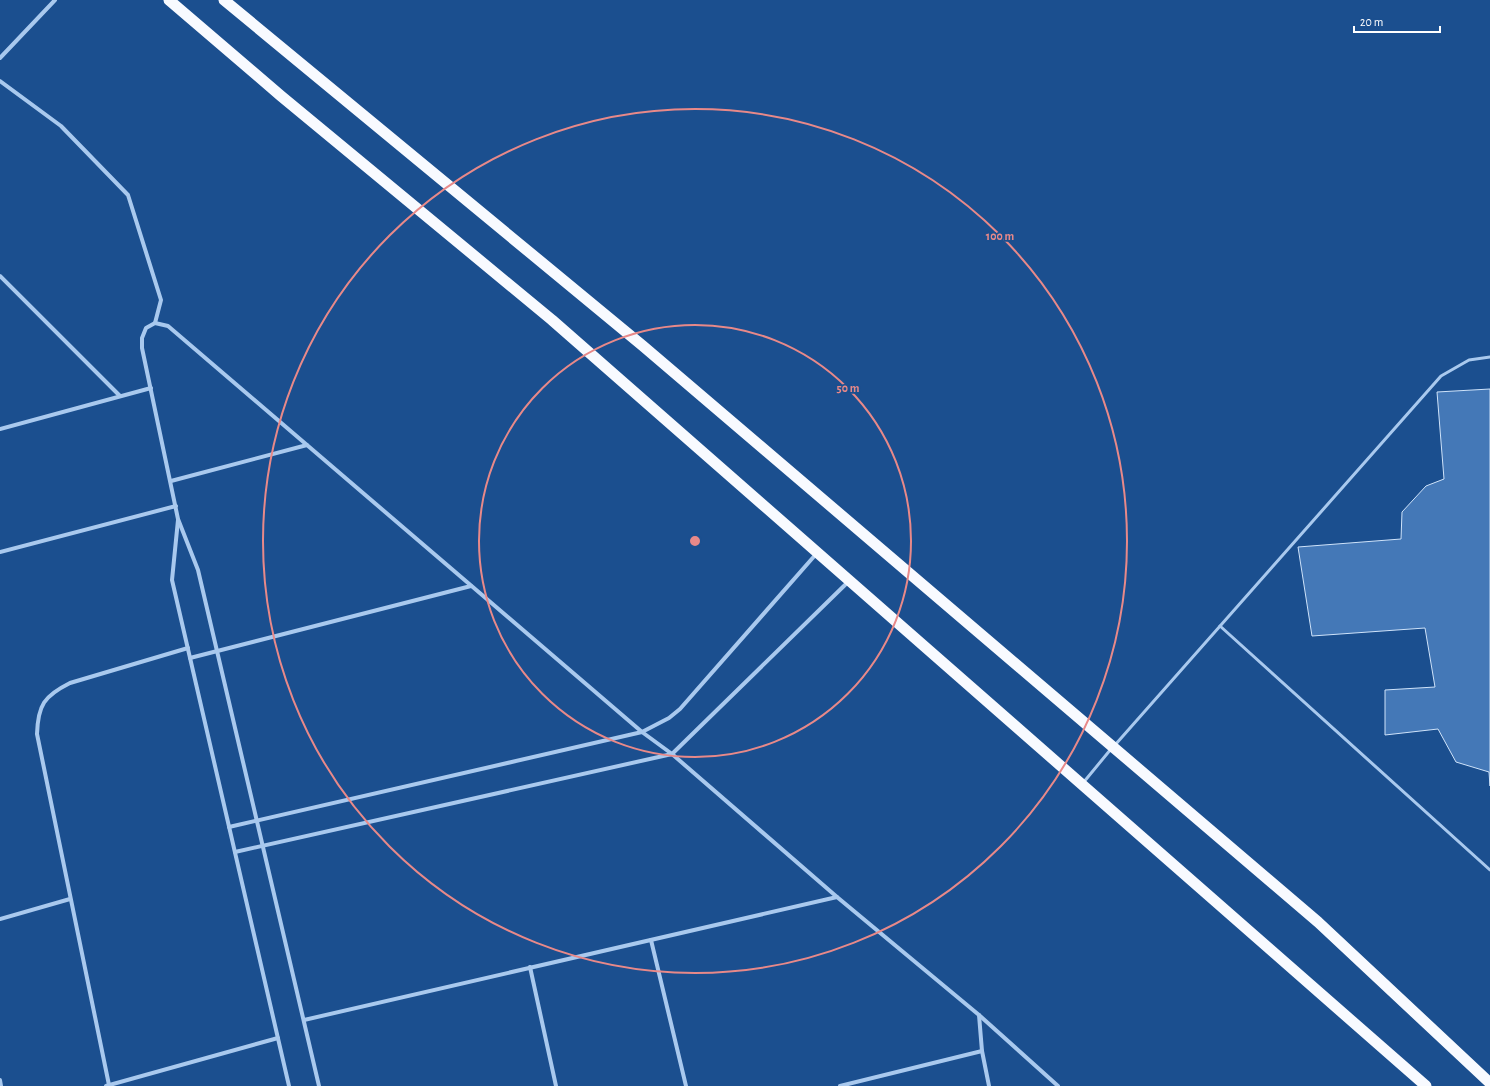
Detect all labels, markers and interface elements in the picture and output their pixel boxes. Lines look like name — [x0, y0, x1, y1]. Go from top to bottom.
scale bar — [1354, 8, 1440, 34]
text: 20 m — [1360, 16, 1383, 28]
text: 100 m — [986, 230, 1014, 242]
text: 50 m — [837, 382, 860, 394]
centre of rings — [688, 534, 702, 548]

